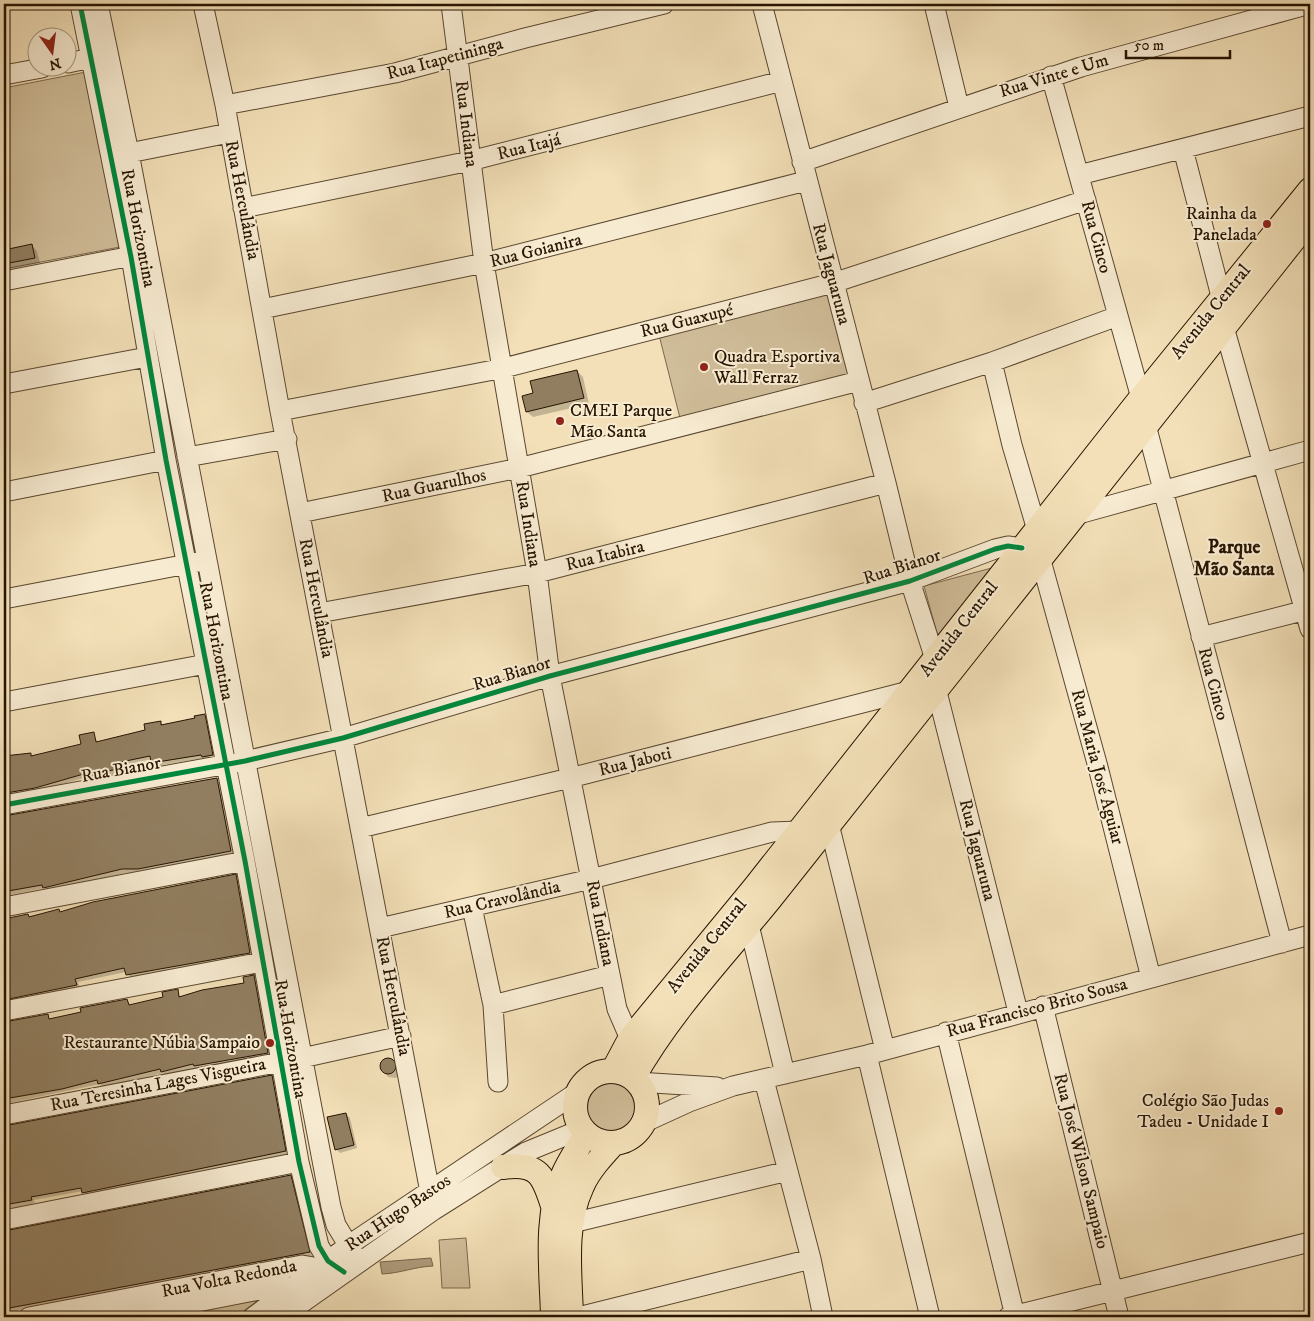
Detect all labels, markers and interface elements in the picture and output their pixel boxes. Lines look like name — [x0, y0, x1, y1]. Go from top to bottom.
north arrow — [28, 28, 78, 78]
scale bar — [1126, 28, 1230, 60]
street label: Rua Itapetininga — [384, 33, 506, 85]
text: 50 m — [1134, 36, 1164, 55]
street label: Rua Vinte e Um — [997, 49, 1111, 103]
text: N — [47, 54, 63, 74]
street label: Rua Indiana — [450, 79, 482, 169]
street label: Rua Itajá — [495, 128, 563, 165]
street label: Rua Herculândia — [220, 138, 264, 262]
street label: Rua Horizontina — [116, 167, 160, 290]
street label: Rua Cinco — [1076, 198, 1116, 276]
place label: Rainha da Panelada — [1186, 203, 1257, 246]
marker: Rainha da Panelada — [1261, 218, 1273, 230]
street label: Rua Jaguaruna — [807, 221, 855, 327]
street label: Rua Goianira — [488, 229, 585, 273]
street label: Avenida Central — [1166, 260, 1256, 364]
street label: Rua Guaxupé — [638, 299, 736, 343]
place label: Quadra Esportiva Wall Ferraz — [713, 346, 840, 389]
marker: Quadra Esportiva Wall Ferraz — [698, 361, 710, 373]
place label: CMEI Parque Mão Santa — [570, 400, 672, 443]
marker: CMEI Parque Mão Santa — [554, 415, 566, 427]
street label: Rua Guarulhos — [380, 464, 488, 508]
street label: Rua Indiana — [510, 479, 546, 569]
street label: Rua Herculândia — [294, 536, 338, 660]
street label: Rua Itabira — [563, 536, 647, 576]
district label: Parque Mão Santa — [1194, 536, 1275, 581]
street label: Rua Bianor — [860, 544, 944, 590]
street label: Avenida Central — [915, 576, 1004, 681]
street label: Rua Horizontina — [194, 580, 238, 703]
street label: Rua Cinco — [1193, 645, 1233, 723]
street label: Rua Bianor — [470, 652, 554, 696]
street label: Rua Maria José Aguiar — [1066, 687, 1128, 847]
street label: Rua Jaboti — [596, 742, 674, 782]
street label: Rua Bianor — [79, 752, 163, 788]
street label: Rua Jaguaruna — [954, 797, 1000, 904]
street label: Rua Cravolândia — [442, 876, 563, 924]
street label: Rua Indiana — [581, 878, 619, 968]
street label: Avenida Central — [662, 894, 752, 998]
street label: Rua Herculândia — [371, 934, 415, 1058]
street label: Rua Francisco Brito Sousa — [944, 973, 1130, 1043]
street label: Rua Horizontina — [269, 978, 311, 1101]
place label: Restaurante Núbia Sampaio — [63, 1032, 260, 1054]
marker: Restaurante Núbia Sampaio — [264, 1037, 276, 1049]
street label: Rua Teresinha Lages Visgueira — [48, 1053, 268, 1117]
street label: Rua José Wilson Sampaio — [1049, 1071, 1114, 1251]
place label: Colégio São Judas Tadeu - Unidade I — [1137, 1090, 1269, 1133]
marker: Colégio São Judas Tadeu - Unidade I — [1273, 1105, 1285, 1117]
street label: Rua Hugo Bastos — [341, 1170, 455, 1256]
street label: Rua Volta Redonda — [160, 1255, 299, 1303]

